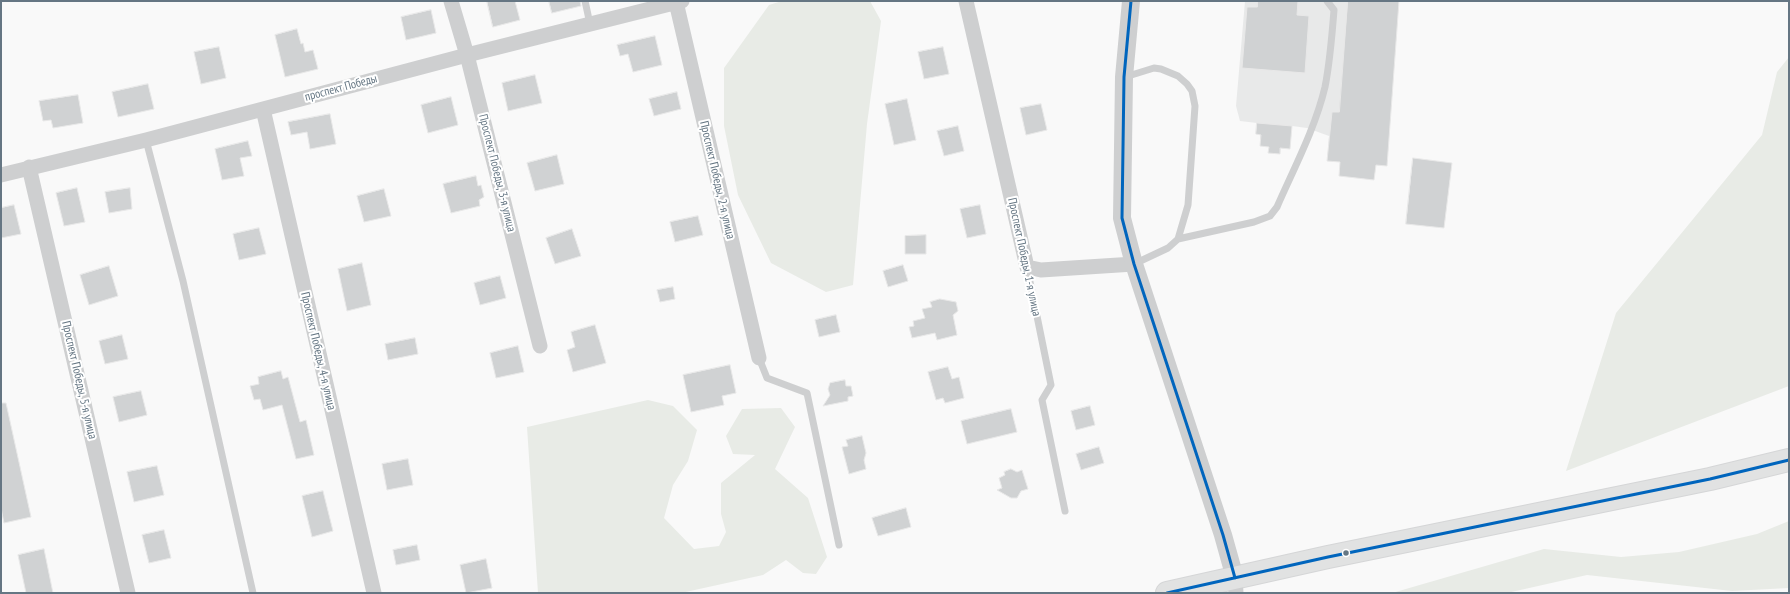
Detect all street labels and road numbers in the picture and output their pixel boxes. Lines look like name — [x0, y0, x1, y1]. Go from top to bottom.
street label: проспект Победы — [303, 71, 379, 105]
street label: Проспект Победы, 3-я улица — [475, 113, 519, 233]
street label: Проспект Победы, 2-я улица — [696, 120, 738, 240]
street label: Проспект Победы, 1-я улица — [1004, 196, 1044, 318]
street label: Проспект Победы, 4-я улица — [297, 291, 339, 411]
street label: Проспект Победы, 5-я улица — [58, 320, 100, 440]

